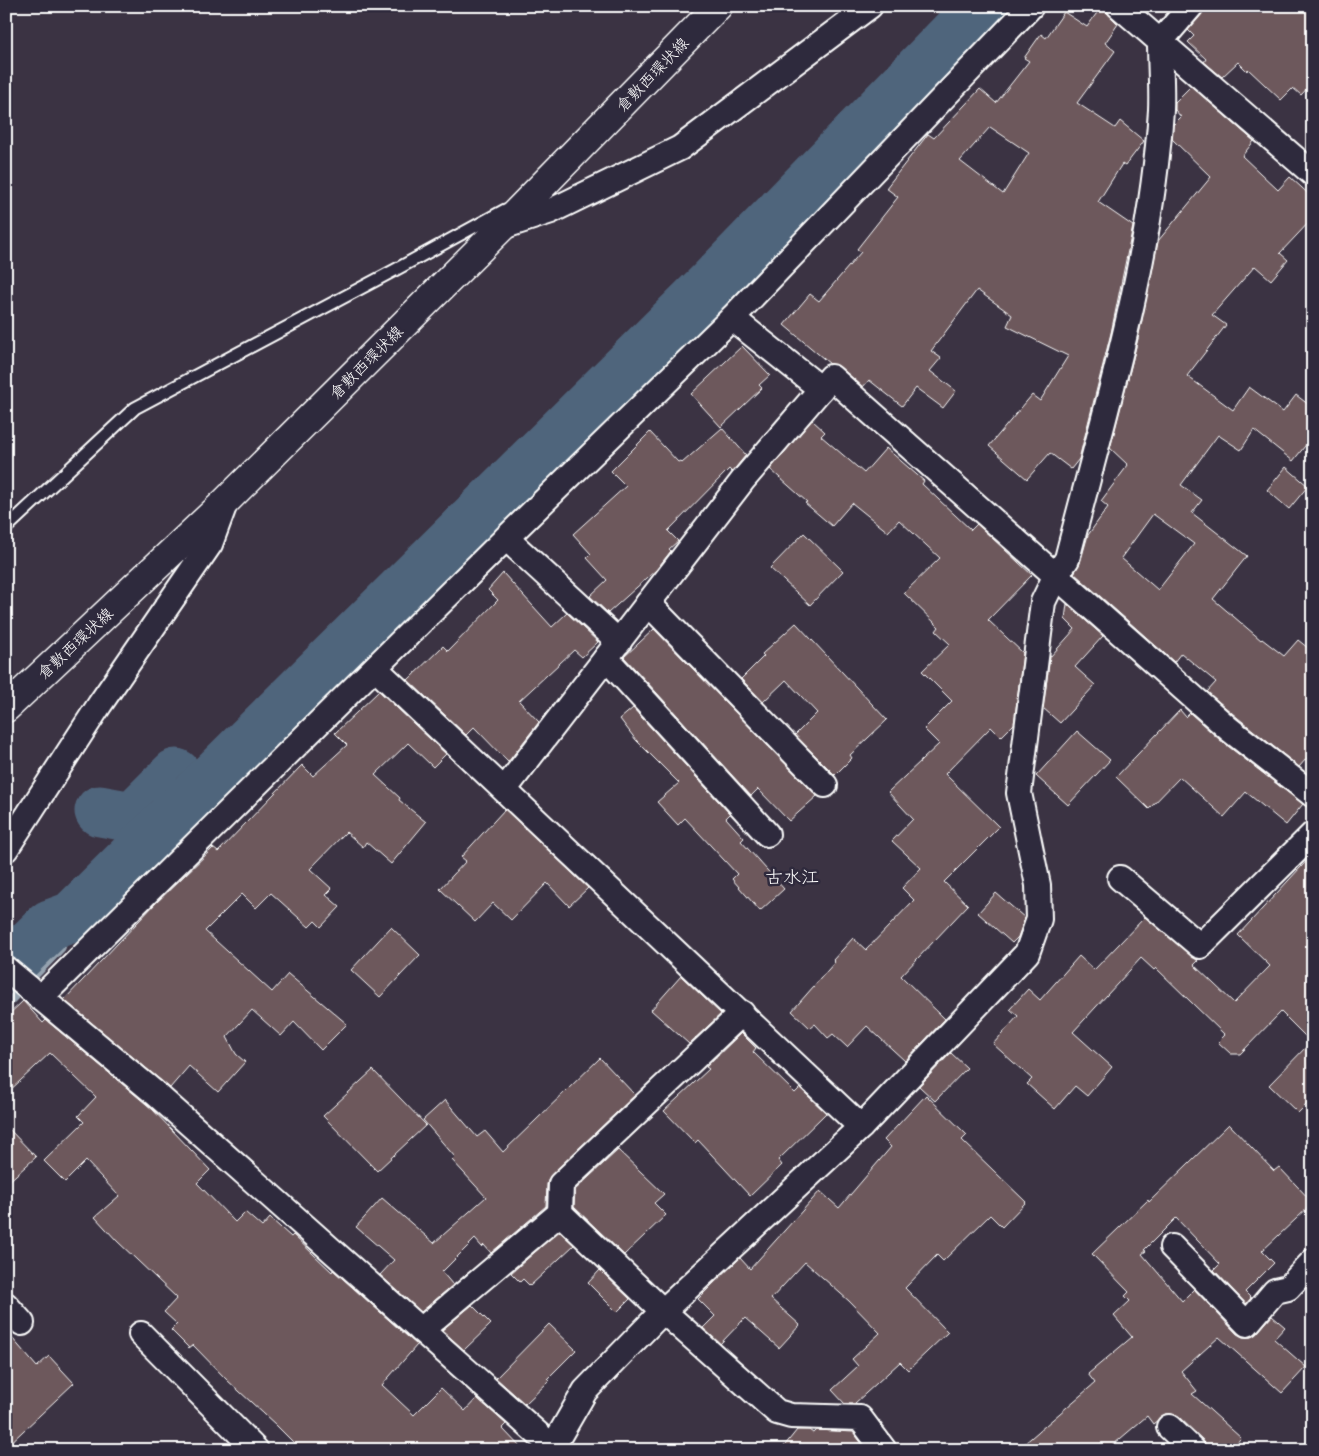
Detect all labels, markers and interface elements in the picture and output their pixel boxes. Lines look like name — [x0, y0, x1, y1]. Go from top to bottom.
street label: 倉敷西環状線 — [613, 34, 695, 118]
street label: 倉敷西環状線 — [326, 322, 409, 405]
street label: 倉敷西環状線 — [34, 604, 119, 685]
district label: 古水江 — [765, 868, 819, 890]

